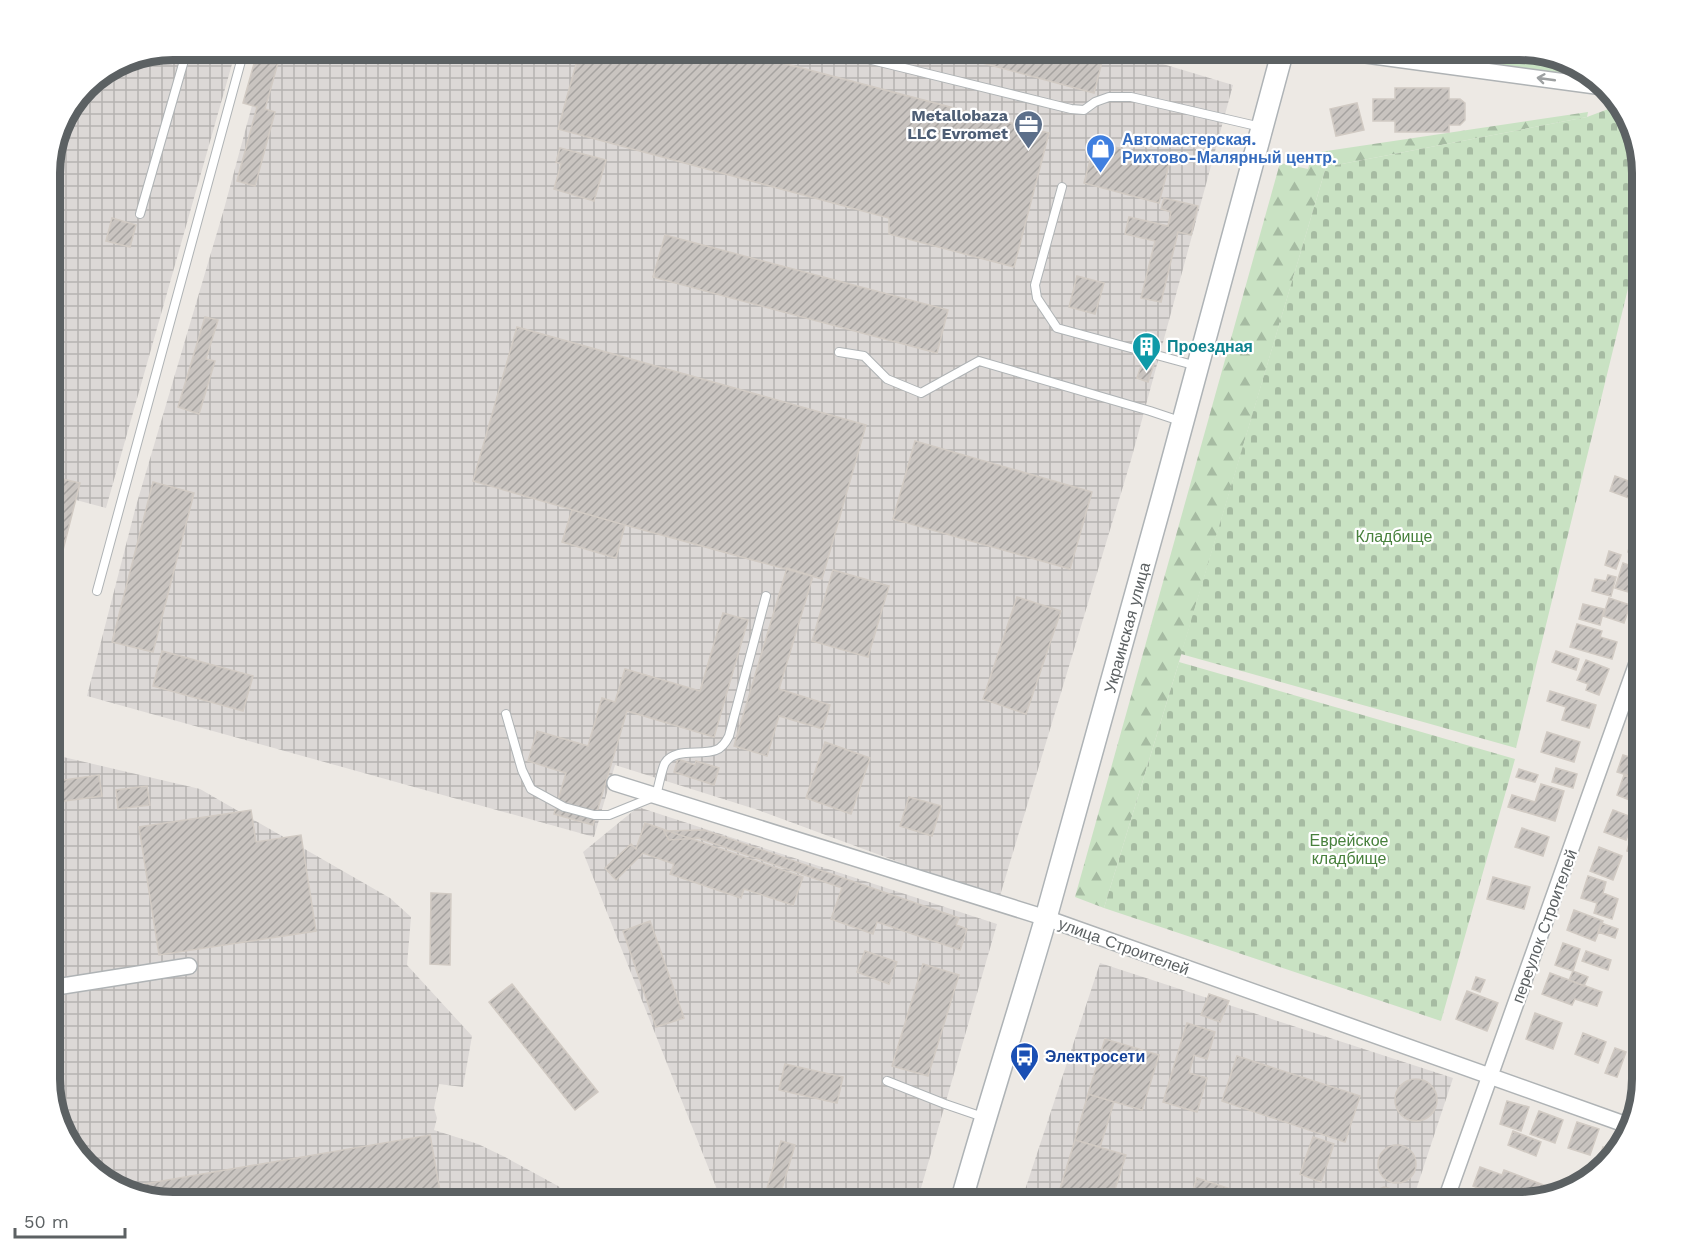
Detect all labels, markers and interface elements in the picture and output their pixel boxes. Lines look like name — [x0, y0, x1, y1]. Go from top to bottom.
one-way arrow — [1536, 73, 1556, 84]
place label: Metallobaza LLC Evromet — [907, 106, 1009, 143]
office icon: Metallobaza LLC Evromet — [1013, 108, 1045, 150]
place label: Автомастерская. Рихтово-Малярный центр. — [1122, 130, 1337, 167]
shop icon: Автомастерская. Рихтово-Малярный центр. — [1085, 132, 1117, 174]
building icon: Проездная — [1130, 330, 1162, 372]
place label: Проездная — [1167, 337, 1253, 356]
park label: Кладбище — [1356, 527, 1433, 546]
street label: Украинская улица — [1100, 560, 1154, 695]
park label: Еврейское кладбище — [1310, 831, 1389, 868]
street label: переулок Строителей — [1508, 847, 1581, 1006]
street label: улица Строителей — [1056, 914, 1192, 979]
bus stop icon: Электросети — [1008, 1040, 1040, 1082]
place label: Электросети — [1045, 1047, 1145, 1066]
scale bar — [15, 1201, 124, 1239]
text: 50 m — [24, 1211, 69, 1232]

